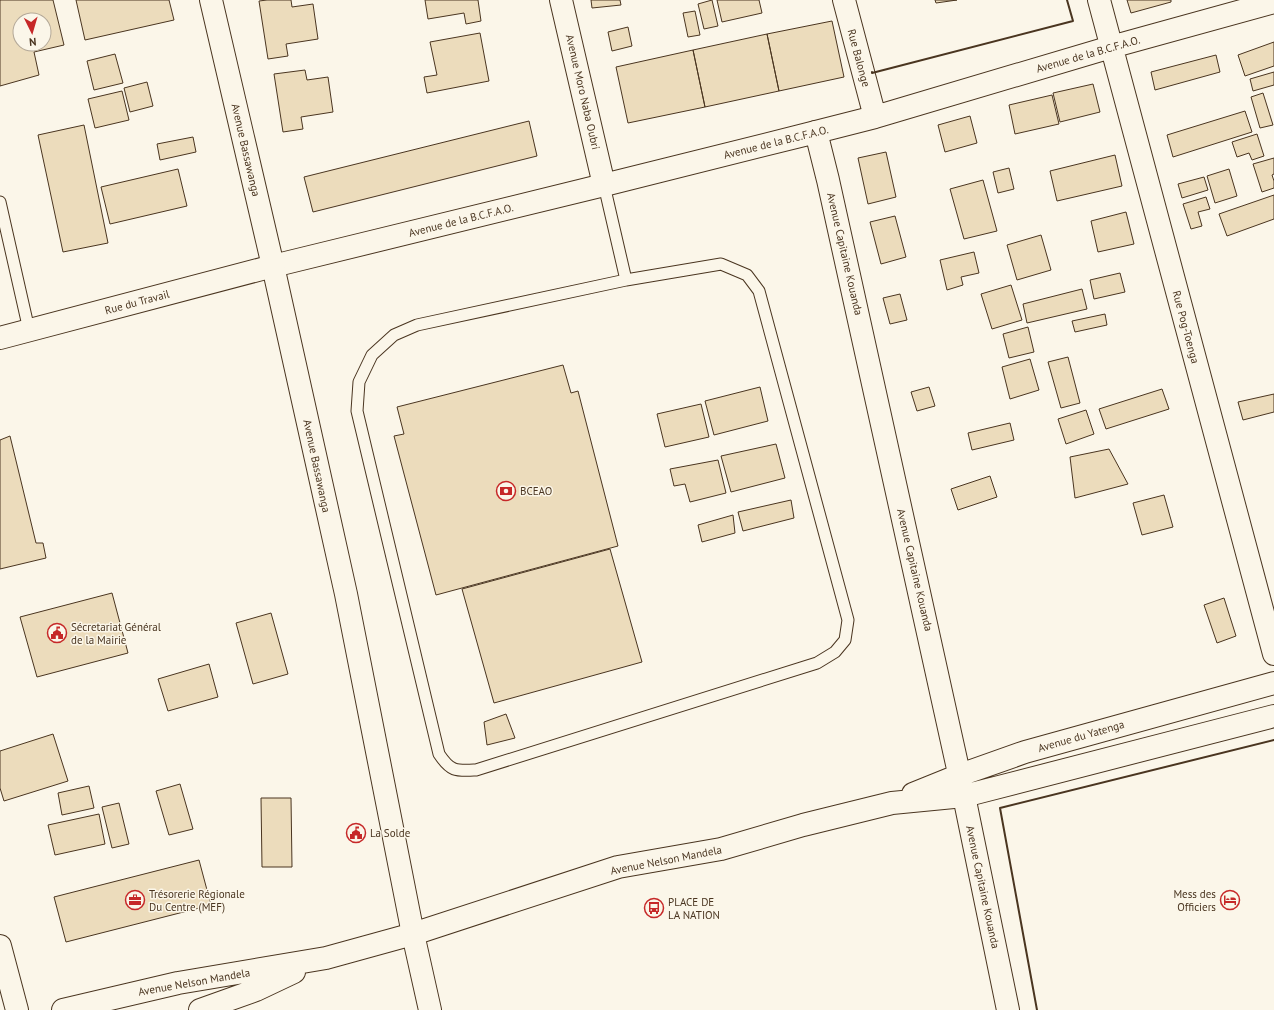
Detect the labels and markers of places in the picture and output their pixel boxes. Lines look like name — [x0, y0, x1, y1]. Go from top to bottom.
bank icon: BCEAO — [495, 480, 517, 502]
place label: BCEAO — [520, 484, 552, 498]
place label: Sécretariat Général de la Mairie — [71, 620, 162, 647]
public building icon: Sécretariat Général de la Mairie — [46, 622, 68, 644]
public building icon: La Solde — [345, 822, 367, 844]
place label: La Solde — [370, 826, 411, 840]
place label: Trésorerie Régionale Du Centre (MEF) — [149, 887, 245, 914]
place label: Mess des Officiers — [1173, 887, 1216, 914]
office icon: Trésorerie Régionale Du Centre (MEF) — [124, 889, 146, 911]
hotel icon: Mess des Officiers — [1219, 889, 1241, 911]
place label: PLACE DE LA NATION — [668, 895, 720, 922]
bus stop icon: PLACE DE LA NATION — [643, 897, 665, 919]

